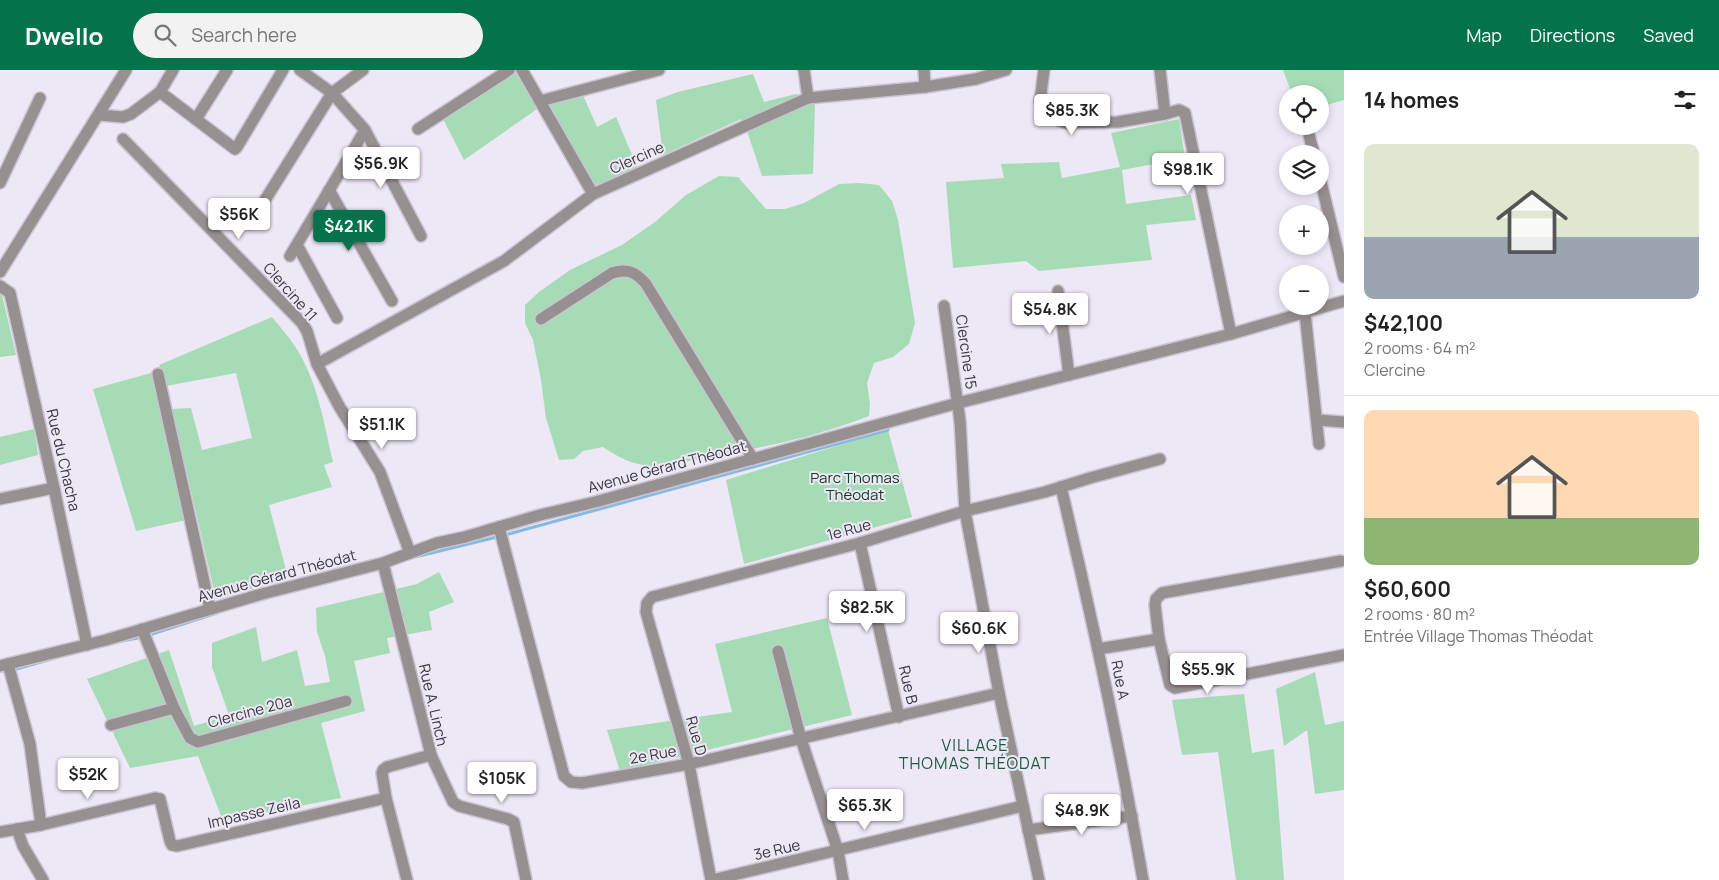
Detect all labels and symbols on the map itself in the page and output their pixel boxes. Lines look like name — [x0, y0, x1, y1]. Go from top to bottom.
pin: $85.3K — [1031, 93, 1113, 136]
street label: Clercine — [606, 136, 668, 179]
pin: $56.9K — [340, 146, 422, 189]
pin: $98.1K — [1147, 152, 1229, 195]
pin: $56K — [209, 198, 269, 240]
pin: $42.1K — [308, 210, 390, 252]
street label: Clercine 11 — [258, 258, 322, 326]
pin: $54.8K — [1009, 292, 1091, 335]
street label: Clercine 15 — [951, 313, 982, 391]
street label: Rue du Chacha — [42, 407, 85, 513]
pin: $51.1K — [341, 408, 423, 450]
street label: Avenue Gérard Théodat — [585, 435, 748, 498]
park label: Parc Thomas Théodat — [810, 467, 900, 505]
street label: 1e Rue — [825, 514, 873, 545]
street label: Avenue Gérard Théodat — [195, 544, 358, 607]
pin: $82.5K — [826, 590, 908, 633]
pin: $60.6K — [938, 612, 1020, 654]
pin: $55.9K — [1167, 652, 1249, 695]
street label: Rue A — [1106, 658, 1135, 702]
street label: Rue A. Linch — [414, 662, 453, 748]
street label: Rue B — [894, 663, 923, 706]
street label: Clercine 20a — [205, 690, 294, 733]
street label: Rue D — [681, 714, 712, 758]
district label: VILLAGE THOMAS THÉODAT — [899, 734, 1051, 774]
street label: 2e Rue — [628, 740, 678, 769]
pin: $52K — [58, 758, 118, 800]
pin: $105K — [467, 762, 537, 804]
pin: $65.3K — [824, 788, 906, 831]
street label: Impasse Zeila — [206, 792, 302, 833]
pin: $48.9K — [1041, 794, 1123, 836]
street label: 3e Rue — [752, 834, 802, 865]

